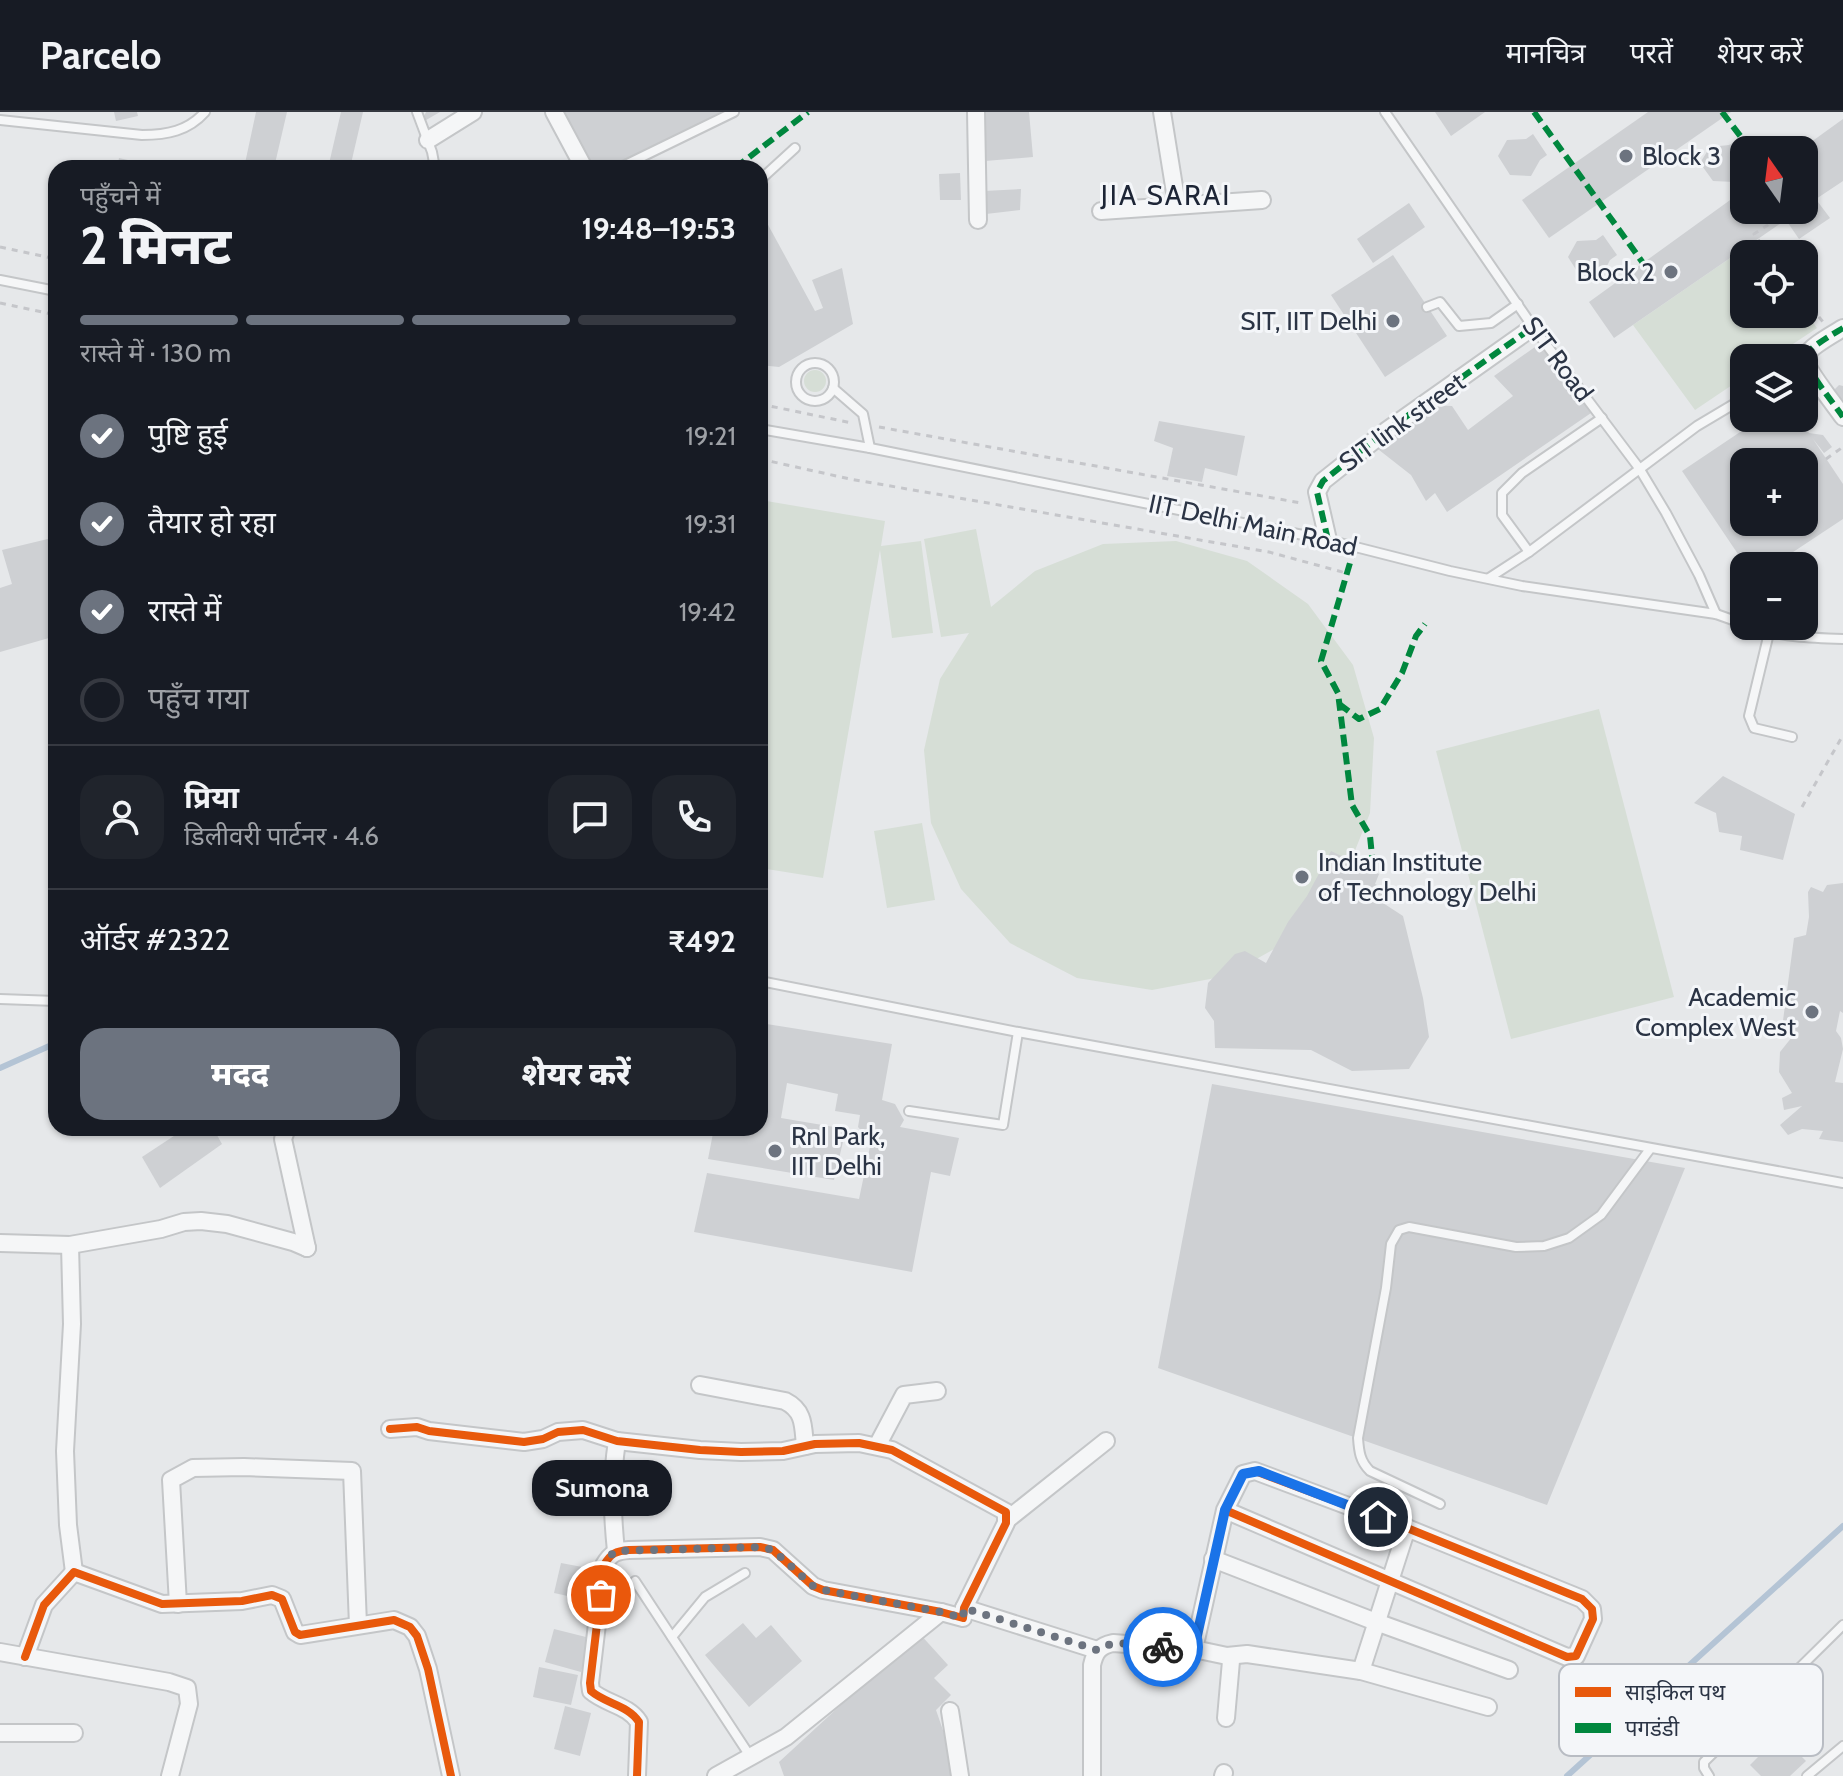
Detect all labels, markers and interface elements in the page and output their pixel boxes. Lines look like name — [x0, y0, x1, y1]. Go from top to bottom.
text: Parcelo — [40, 32, 161, 79]
text: मानचित्र — [1506, 36, 1586, 70]
text: परतें — [1630, 36, 1673, 70]
text: शेयर करें — [1717, 36, 1803, 70]
north arrow — [1730, 136, 1818, 224]
map controls — [1730, 136, 1818, 640]
place label: Block 3 — [1642, 140, 1721, 172]
marker: Block 3 — [1617, 147, 1635, 165]
district label: JIA SARAI — [1100, 178, 1231, 212]
text: पहुँचने में — [80, 180, 161, 212]
text: 19:48–19:53 — [582, 210, 736, 247]
text: 2 मिनट — [80, 214, 231, 277]
button: locate — [1730, 240, 1818, 328]
place label: Block 2 — [1576, 256, 1655, 288]
marker: Block 2 — [1662, 263, 1680, 281]
place label: SIT, IIT Delhi — [1240, 305, 1377, 337]
street label: SIT Road — [1516, 310, 1600, 408]
marker: SIT, IIT Delhi — [1384, 312, 1402, 330]
text: रास्ते में · 130 m — [80, 337, 231, 369]
button: layers — [1730, 344, 1818, 432]
street label: SIT link street — [1333, 365, 1471, 478]
icon: check — [80, 414, 124, 458]
text: पुष्टि हुई — [148, 416, 228, 453]
text: 19:21 — [685, 420, 736, 452]
button: + — [1730, 448, 1818, 536]
street label: IIT Delhi Main Road — [1146, 487, 1360, 563]
icon: check — [80, 502, 124, 546]
text: तैयार हो रहा — [148, 504, 276, 541]
text: 19:31 — [685, 508, 736, 540]
button: − — [1730, 552, 1818, 640]
icon: check — [80, 590, 124, 634]
text: रास्ते में — [148, 592, 222, 629]
text: 19:42 — [679, 596, 736, 628]
text: पहुँच गया — [148, 680, 249, 717]
button: person — [80, 775, 164, 859]
button: chat — [548, 775, 632, 859]
button: phone — [652, 775, 736, 859]
text: प्रिया — [184, 779, 239, 816]
text: डिलीवरी पार्टनर · 4.6 — [184, 820, 379, 852]
place label: Indian Institute of Technology Delhi — [1318, 846, 1537, 908]
marker: Indian Institute of Technology Delhi — [1293, 868, 1311, 886]
text: ऑर्डर #2322 — [80, 921, 230, 958]
text: ₹492 — [668, 923, 736, 960]
place label: Academic Complex West — [1635, 981, 1796, 1043]
marker: Academic Complex West — [1803, 1003, 1821, 1021]
button: मदद — [80, 1028, 400, 1120]
button: शेयर करें — [416, 1028, 736, 1120]
place label: RnI Park, IIT Delhi — [791, 1120, 885, 1182]
marker: RnI Park, IIT Delhi — [766, 1142, 784, 1160]
callout: Sumona — [531, 1459, 671, 1515]
text: Sumona — [555, 1472, 649, 1504]
pin — [1344, 1483, 1412, 1551]
icon: home — [1356, 1495, 1400, 1539]
pin — [567, 1561, 635, 1629]
icon: bag — [579, 1573, 623, 1617]
courier — [1123, 1607, 1203, 1687]
icon: bike — [1141, 1625, 1185, 1669]
legend — [1559, 1664, 1823, 1756]
text: साइकिल पथ — [1625, 1679, 1726, 1706]
text: पगडंडी — [1625, 1715, 1679, 1742]

